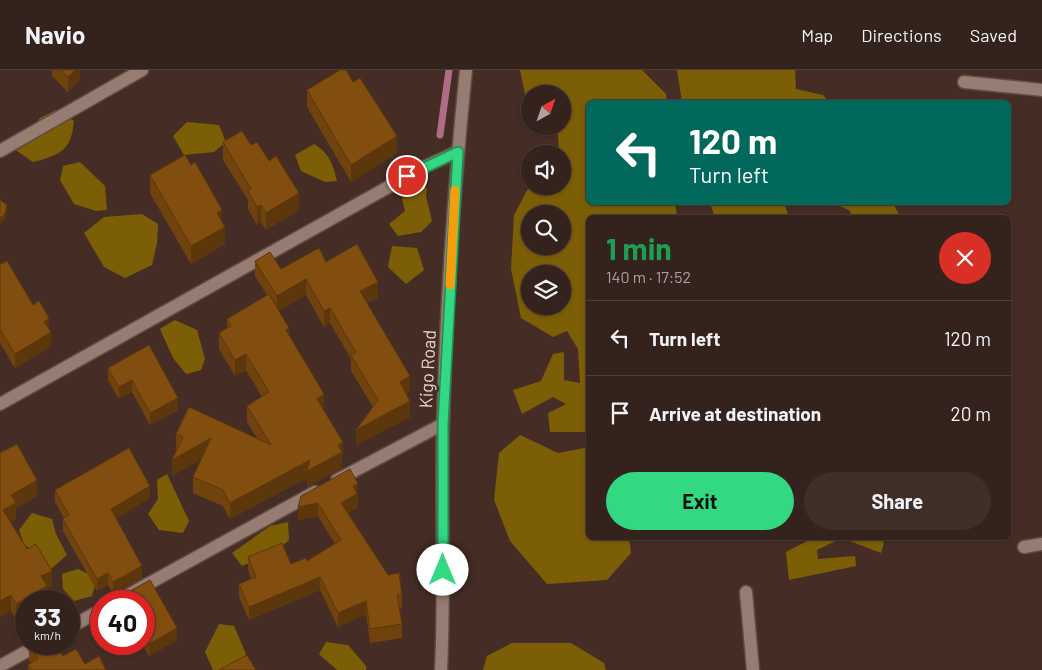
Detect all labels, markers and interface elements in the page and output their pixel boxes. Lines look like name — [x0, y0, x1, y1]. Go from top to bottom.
text: Navio — [25, 20, 85, 49]
text: Map — [801, 24, 833, 46]
text: Directions — [861, 24, 942, 46]
text: Saved — [970, 24, 1017, 46]
north arrow — [521, 85, 571, 135]
map controls — [521, 85, 571, 315]
text: 120 m — [689, 119, 777, 161]
icon: left — [606, 120, 671, 185]
button: sound — [521, 145, 571, 195]
pin — [386, 155, 428, 197]
text: Turn left — [689, 161, 769, 187]
icon: arrive — [393, 162, 421, 190]
button: search — [521, 205, 571, 255]
text: 1 min — [606, 230, 672, 266]
button: close — [939, 232, 991, 284]
button: layers — [521, 265, 571, 315]
text: 140 m · 17:52 — [606, 267, 691, 286]
icon: left — [606, 324, 634, 352]
text: Turn left — [649, 327, 720, 350]
text: 120 m — [944, 327, 991, 350]
street label: Kigo Road — [414, 329, 440, 409]
icon: arrive — [606, 399, 634, 427]
text: Arrive at destination — [649, 402, 821, 425]
text: 20 m — [951, 402, 991, 425]
button: Exit — [606, 472, 794, 530]
button: Share — [804, 472, 991, 530]
position arrow — [416, 543, 468, 595]
speed limit sign: 40 — [90, 590, 155, 655]
text: 33 — [34, 601, 61, 631]
text: km/h — [34, 628, 61, 642]

